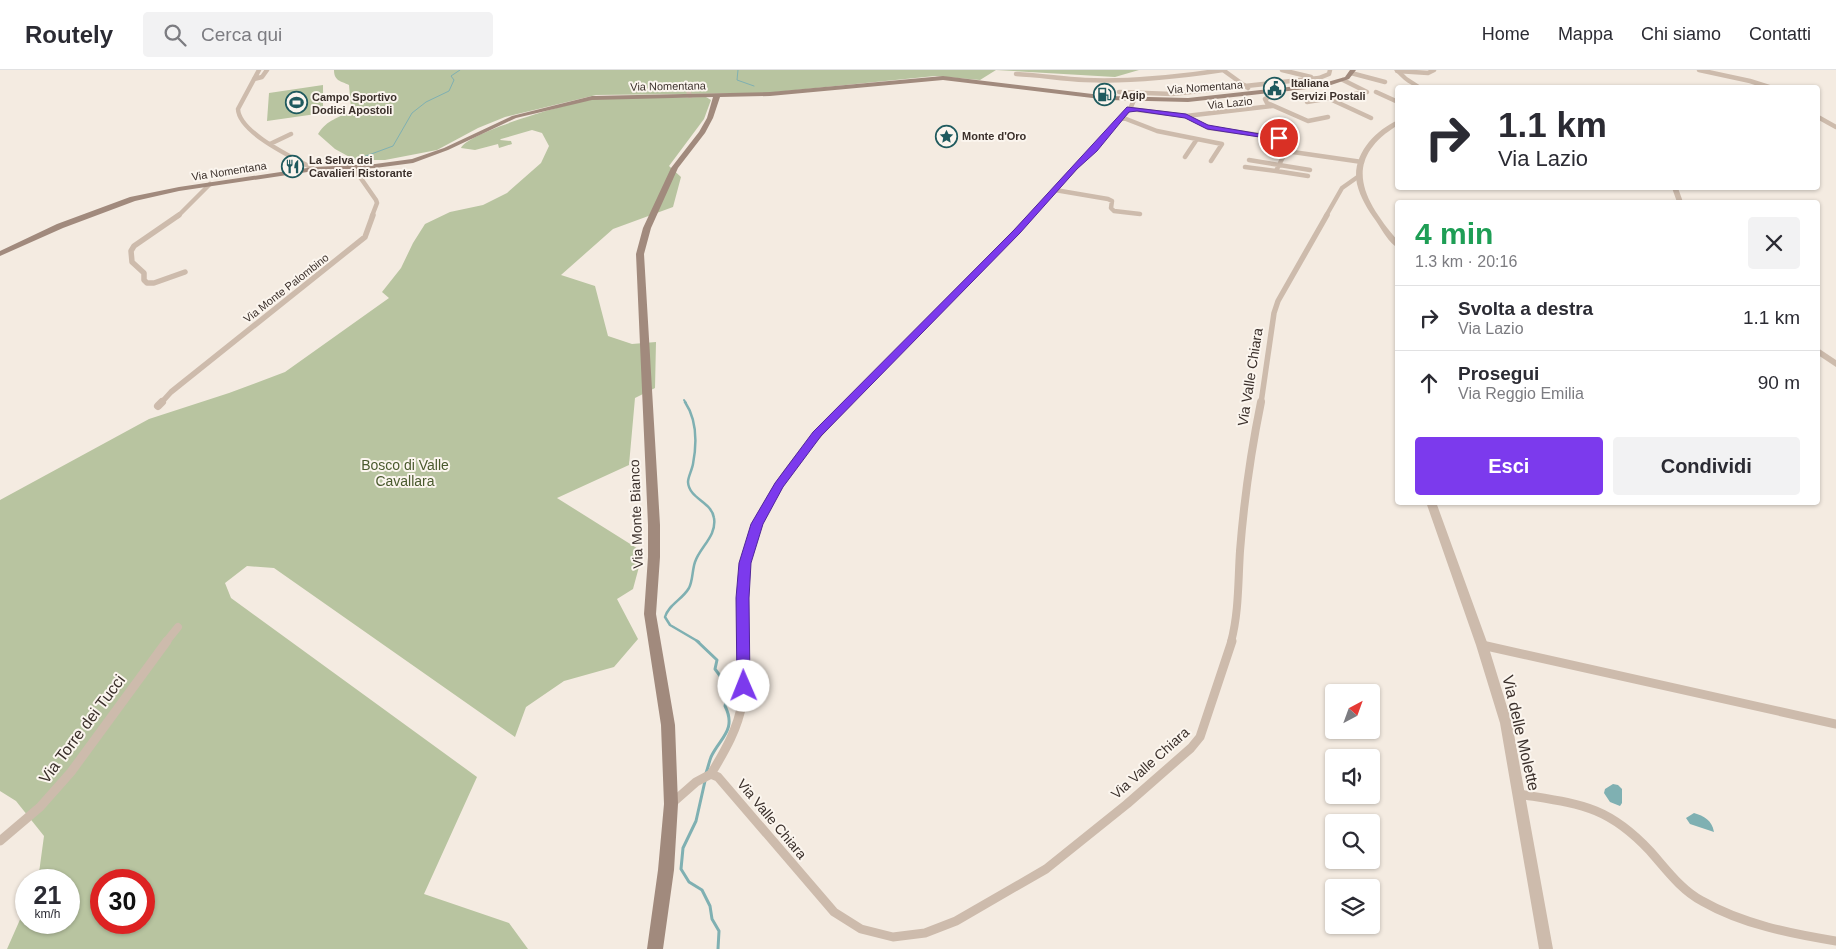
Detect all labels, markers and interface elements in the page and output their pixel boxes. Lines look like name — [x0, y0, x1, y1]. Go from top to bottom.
search box — [143, 12, 493, 57]
text: Routely — [25, 21, 113, 48]
icon: search — [161, 21, 189, 49]
text: Cerca qui — [201, 24, 282, 45]
text: Home — [1482, 24, 1530, 44]
text: Mappa — [1558, 24, 1613, 44]
text: Chi siamo — [1641, 24, 1721, 44]
text: Contatti — [1749, 24, 1811, 44]
public building icon: Italiana Servizi Postali — [1263, 77, 1287, 101]
place label: Italiana Servizi Postali — [1291, 77, 1366, 102]
street label: Via Nomentana — [1167, 78, 1244, 96]
street label: Via Nomentana — [630, 79, 707, 93]
fuel station icon: Agip — [1093, 83, 1117, 107]
place label: Agip — [1121, 89, 1146, 101]
sports icon: Campo Sportivo Dodici Apostoli — [284, 91, 308, 115]
place label: Campo Sportivo Dodici Apostoli — [312, 91, 397, 116]
street label: Via Lazio — [1207, 95, 1253, 111]
icon: right — [1415, 105, 1480, 170]
text: 1.1 km — [1498, 105, 1607, 144]
pin — [1258, 117, 1300, 159]
place icon: Monte d'Oro — [934, 124, 958, 148]
icon: arrive — [1265, 124, 1293, 152]
place label: Monte d'Oro — [962, 130, 1027, 142]
text: Via Lazio — [1498, 146, 1588, 171]
restaurant icon: La Selva dei Cavalieri Ristorante — [281, 154, 305, 178]
place label: La Selva dei Cavalieri Ristorante — [309, 154, 412, 179]
street label: Via Nomentana — [191, 159, 268, 183]
text: 4 min — [1415, 217, 1493, 250]
button: close — [1748, 217, 1800, 269]
street label: Via Monte Palombino — [241, 251, 331, 325]
text: 1.3 km · 20:16 — [1415, 253, 1517, 270]
text: Svolta a destra — [1458, 298, 1593, 319]
icon: right — [1415, 304, 1443, 332]
text: 1.1 km — [1743, 307, 1800, 328]
text: Via Lazio — [1458, 320, 1524, 337]
street label: Via Valle Chiara — [1234, 327, 1266, 427]
text: Prosegui — [1458, 363, 1539, 384]
icon: ahead — [1415, 369, 1443, 397]
text: 90 m — [1758, 372, 1800, 393]
text: Via Reggio Emilia — [1458, 385, 1584, 402]
button: Esci — [1415, 437, 1603, 495]
button: Condividi — [1613, 437, 1800, 495]
park label: Bosco di Valle Cavallara — [361, 457, 449, 489]
street label: Via Monte Bianco — [626, 459, 646, 569]
position arrow — [717, 659, 769, 711]
street label: Via Torre dei Tucci — [36, 672, 128, 786]
street label: Via delle Molette — [1499, 674, 1543, 792]
north arrow — [1325, 684, 1380, 739]
map controls — [1325, 684, 1380, 934]
street label: Via Valle Chiara — [1108, 724, 1192, 802]
button: sound — [1325, 749, 1380, 804]
street label: Via Valle Chiara — [734, 776, 810, 862]
button: search — [1325, 814, 1380, 869]
speed limit sign: 30 — [90, 869, 155, 934]
button: layers — [1325, 879, 1380, 934]
text: 21 — [34, 881, 61, 909]
text: km/h — [34, 907, 61, 921]

